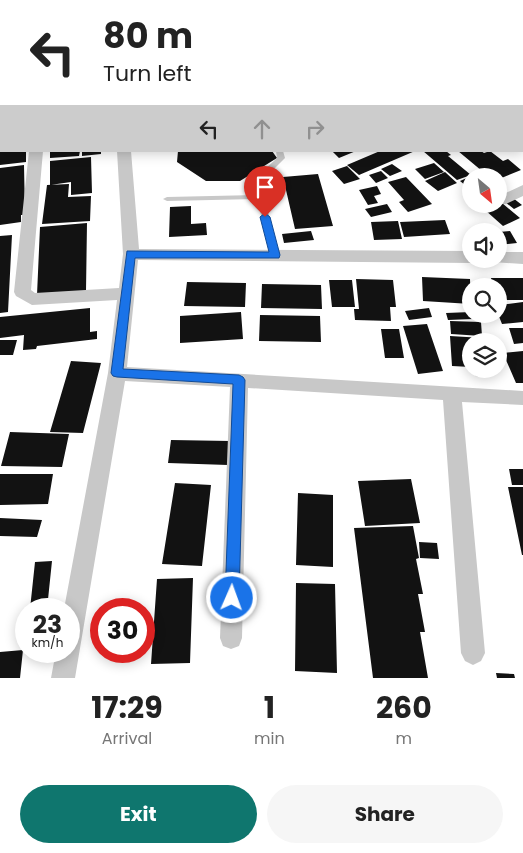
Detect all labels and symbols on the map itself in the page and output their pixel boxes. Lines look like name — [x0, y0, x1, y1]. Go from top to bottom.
pin — [244, 166, 286, 217]
north arrow — [462, 168, 508, 212]
position arrow — [205, 571, 257, 623]
speed limit sign: 30 — [90, 598, 155, 663]

